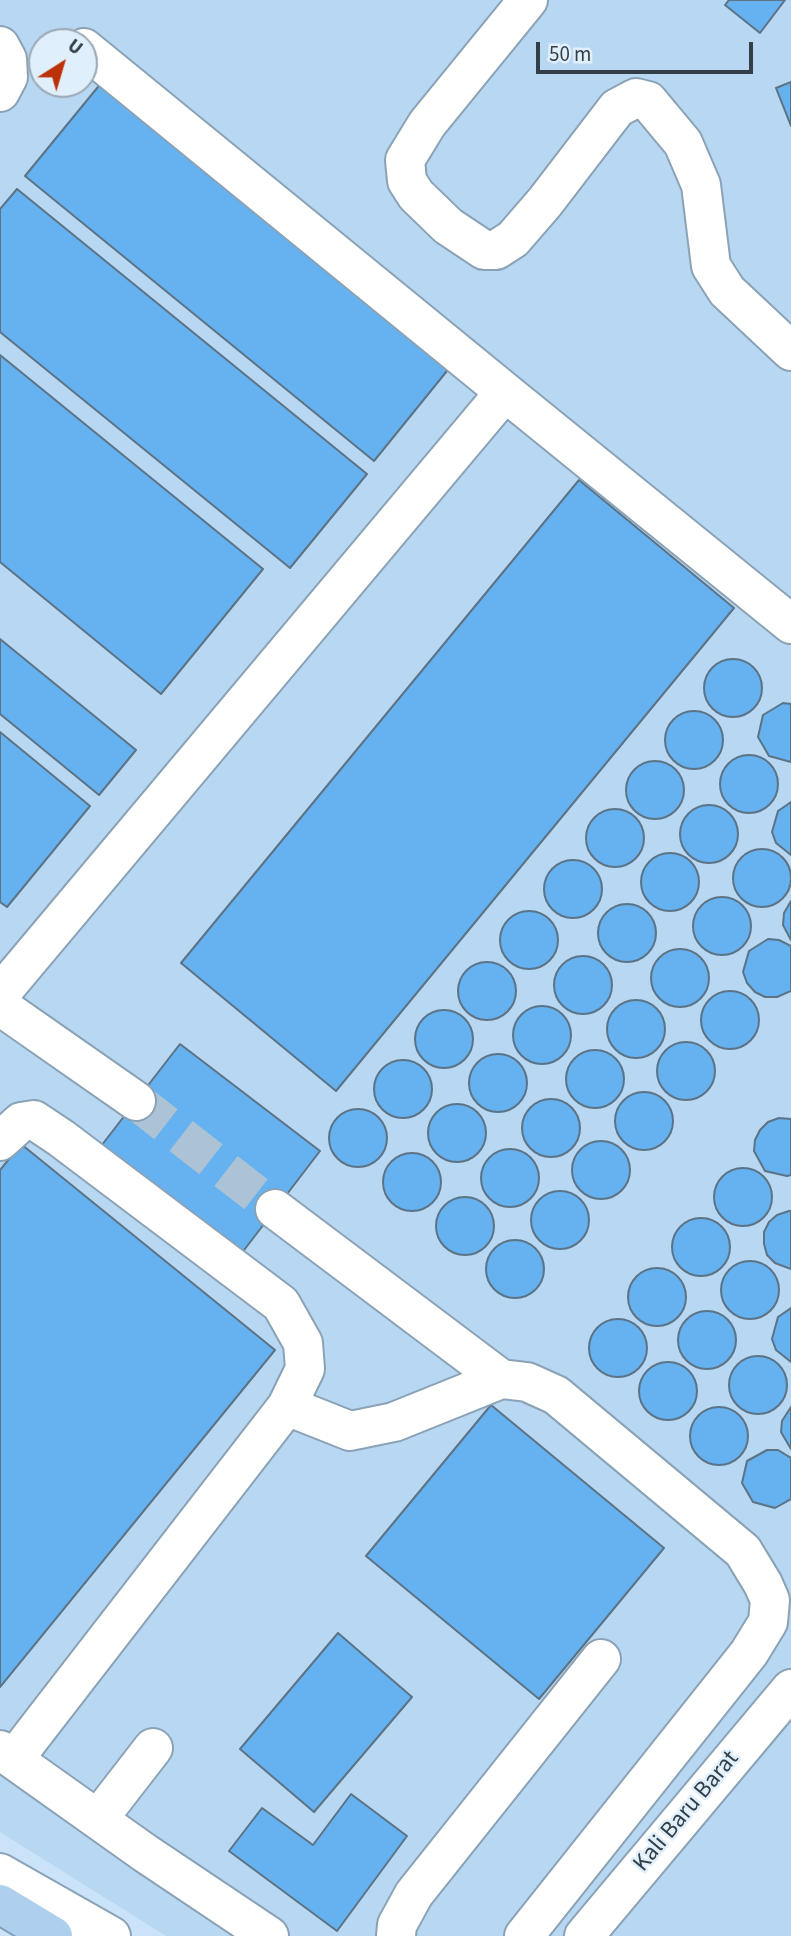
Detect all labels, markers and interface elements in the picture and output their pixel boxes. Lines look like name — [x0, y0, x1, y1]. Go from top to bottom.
north arrow — [28, 28, 98, 98]
scale bar — [539, 28, 756, 72]
text: U — [62, 33, 88, 62]
text: 50 m — [549, 39, 591, 69]
street label: Kali Baru Barat — [628, 1746, 746, 1878]

